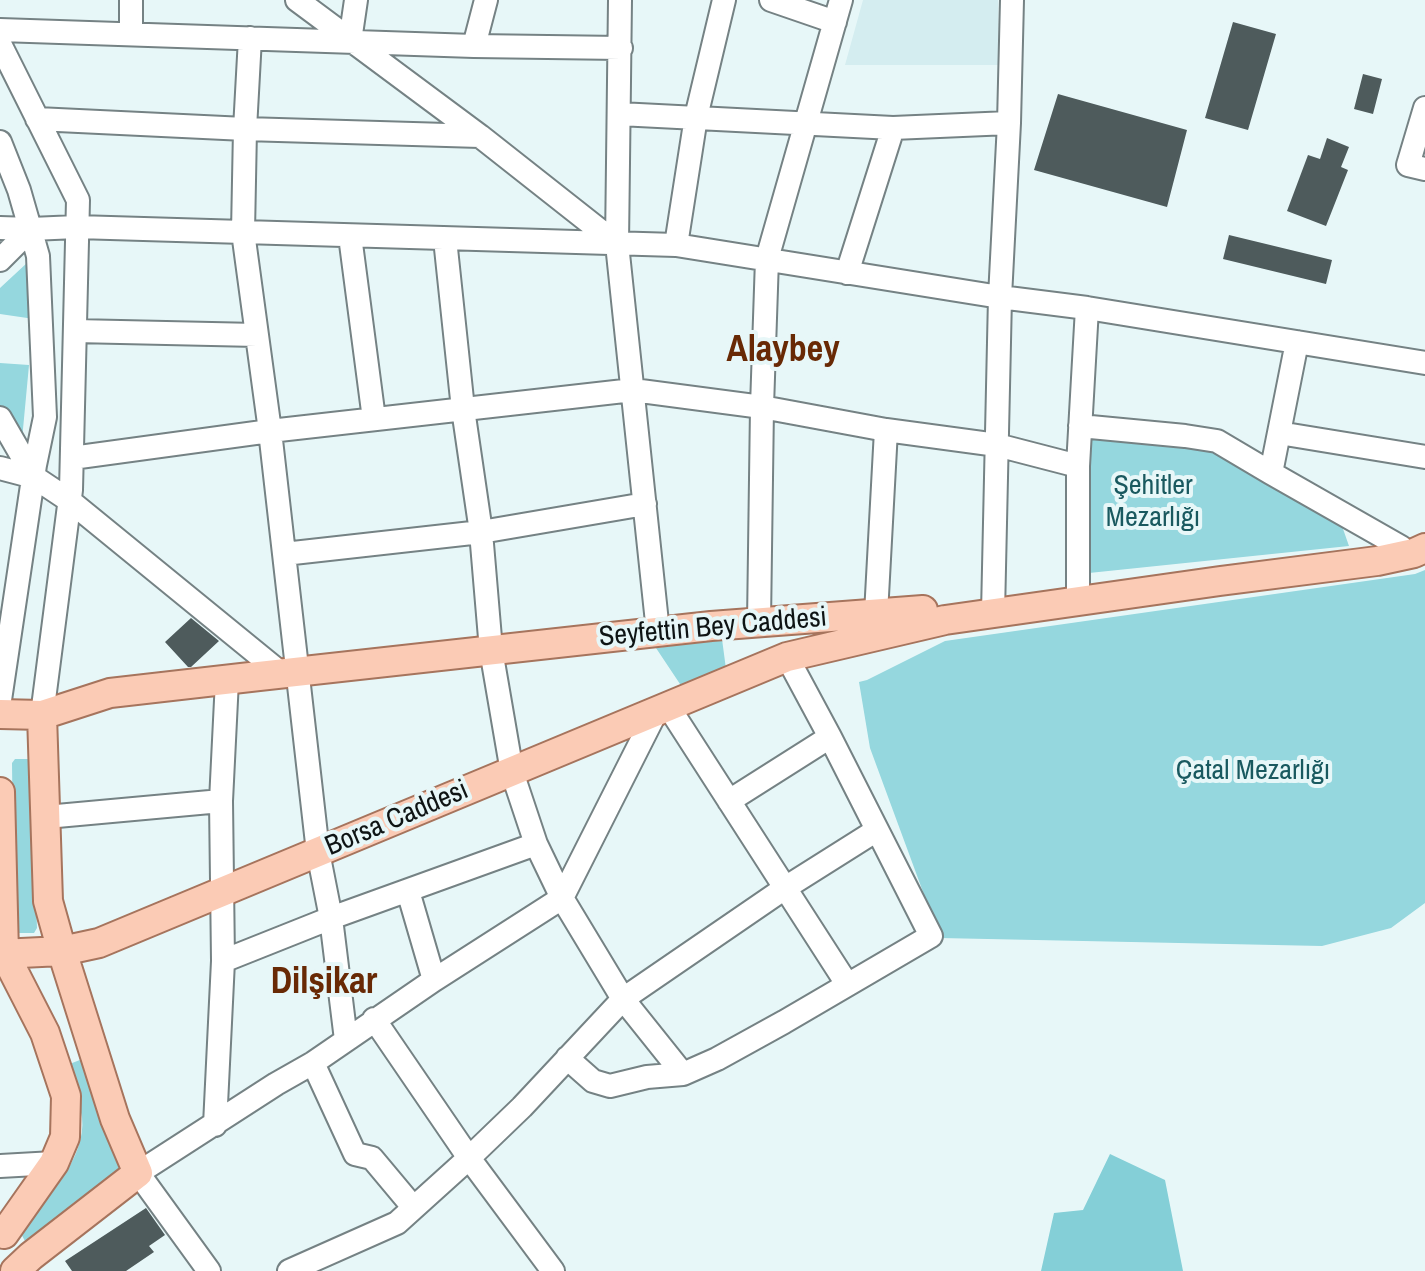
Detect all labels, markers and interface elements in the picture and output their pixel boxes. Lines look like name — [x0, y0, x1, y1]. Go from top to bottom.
district label: Alaybey — [726, 329, 840, 373]
park label: Şehitler Mezarlığı — [1106, 469, 1200, 535]
street label: Seyfettin Bey Caddesi — [598, 601, 828, 655]
park label: Çatal Mezarlığı — [1176, 754, 1330, 788]
street label: Borsa Caddesi — [321, 774, 473, 864]
district label: Dilşikar — [271, 961, 377, 1005]

